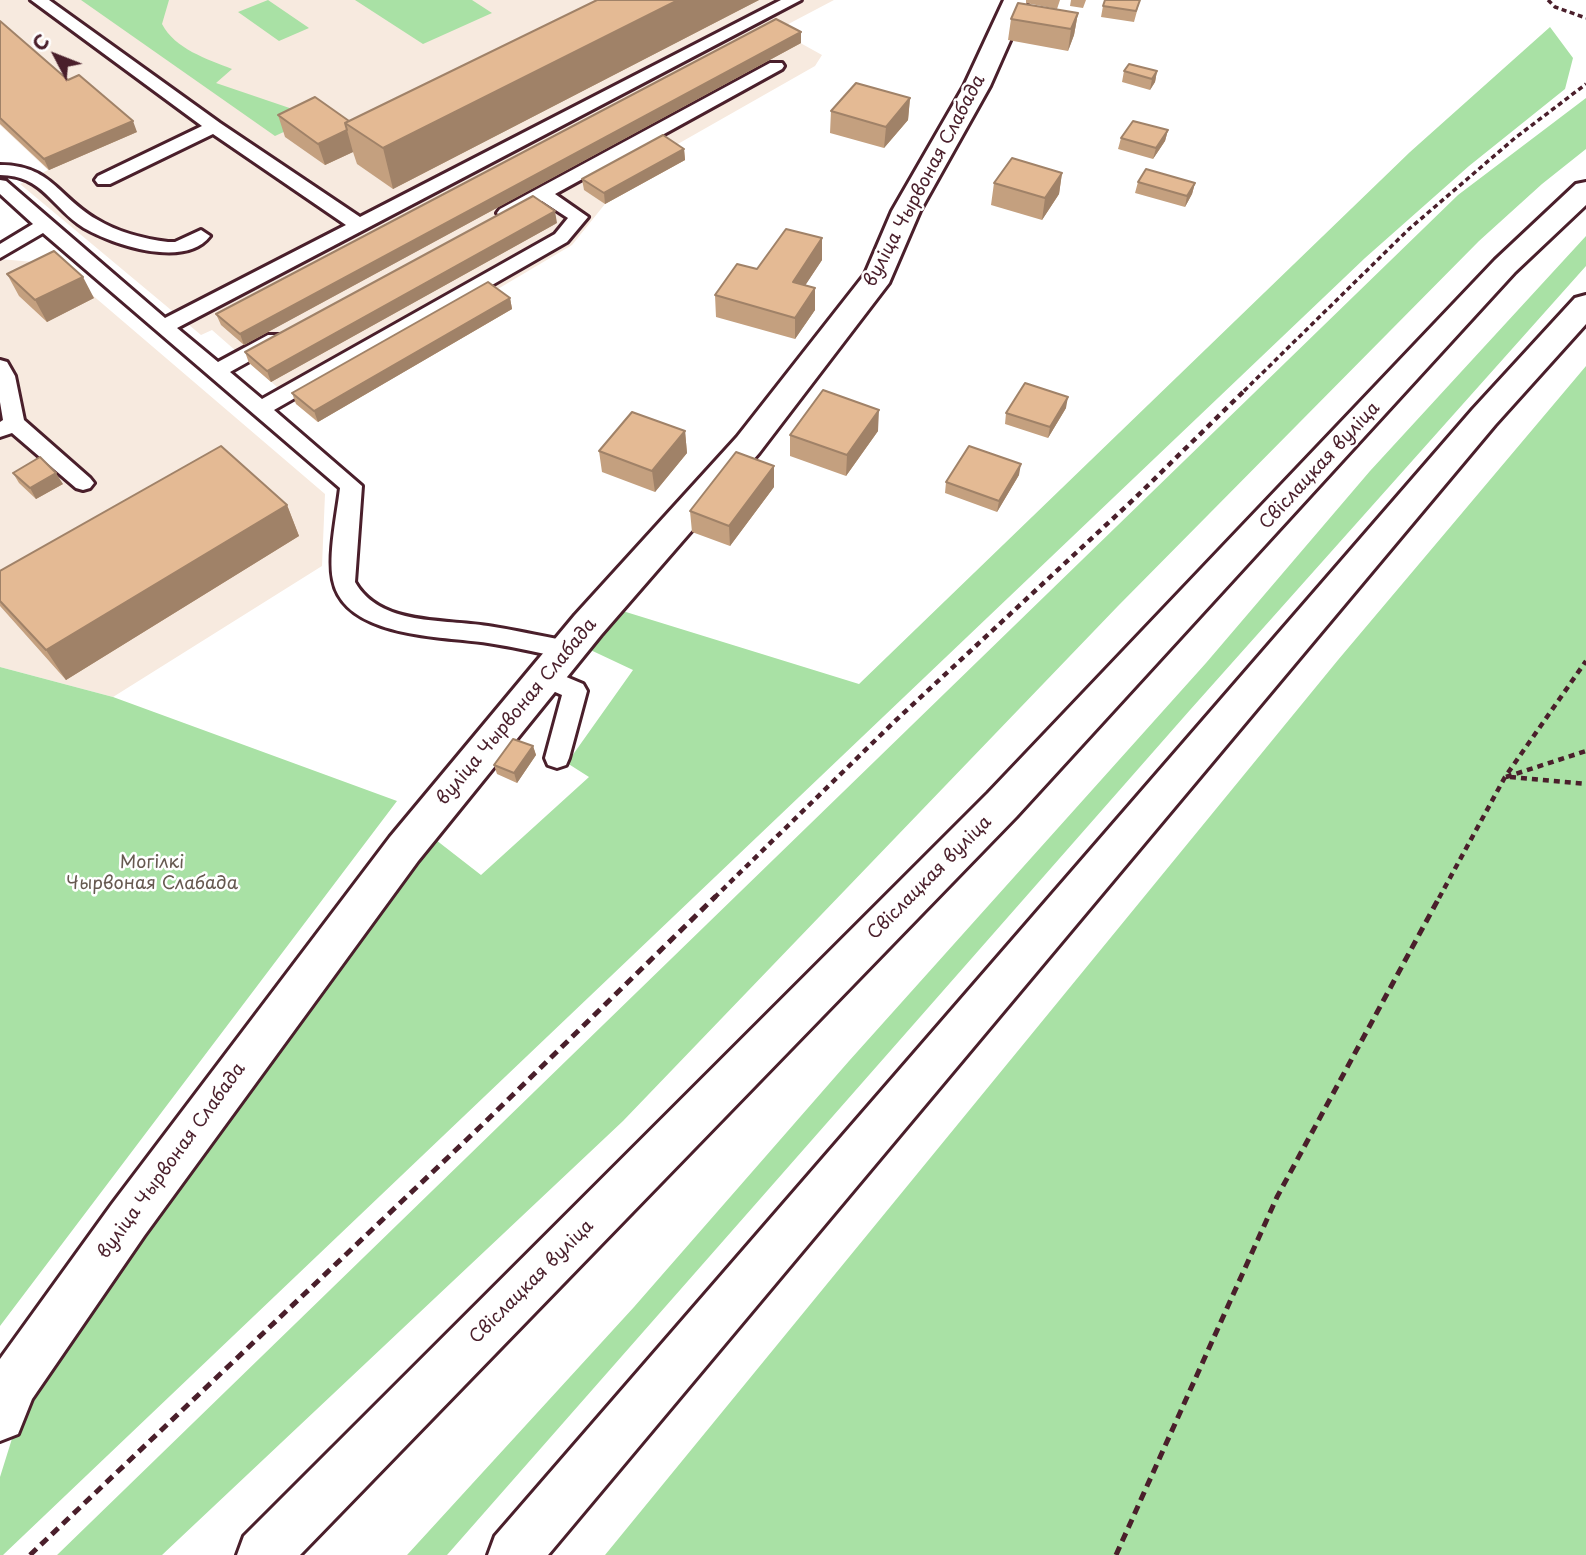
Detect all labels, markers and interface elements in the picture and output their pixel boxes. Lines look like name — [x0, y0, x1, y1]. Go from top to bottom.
north arrow — [21, 21, 91, 91]
text: С — [25, 27, 56, 57]
street label: вуліца Чырвоная Слабада — [860, 71, 990, 291]
street label: Свіслацкая вуліца — [1255, 398, 1385, 534]
street label: вуліца Чырвоная Слабада — [433, 614, 601, 810]
street label: Свіслацкая вуліца — [863, 811, 997, 945]
park label: Могілкі Чырвоная Слабада — [66, 852, 238, 894]
street label: вуліца Чырвоная Слабада — [94, 1059, 250, 1263]
street label: Свіслацкая вуліца — [465, 1215, 599, 1349]

